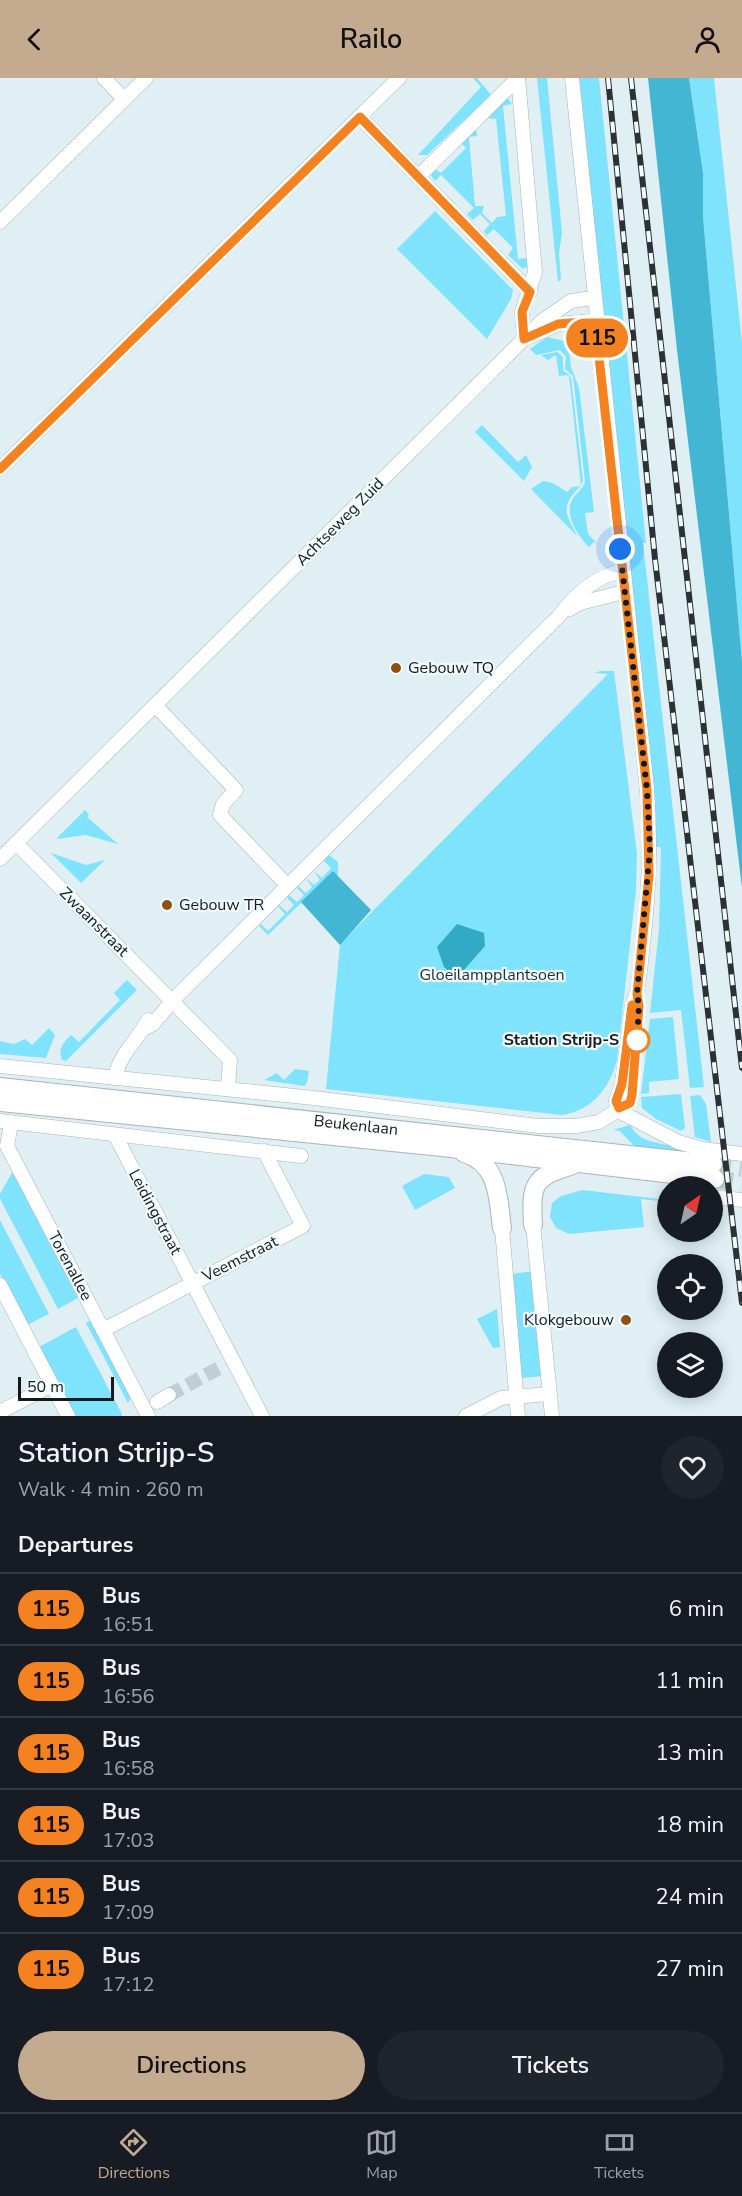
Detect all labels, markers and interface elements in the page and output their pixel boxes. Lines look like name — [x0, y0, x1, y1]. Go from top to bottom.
text: Railo — [340, 21, 402, 58]
icon: back — [18, 23, 51, 56]
icon: person — [691, 23, 724, 56]
line badge: 115 — [562, 318, 632, 358]
text: 115 — [578, 324, 616, 352]
street label: Achtseweg Zuid — [291, 473, 389, 571]
your location — [605, 534, 635, 564]
place label: Gebouw TQ — [408, 657, 494, 679]
marker: Gebouw TQ — [389, 661, 403, 675]
street label: Zwaanstraat — [54, 882, 134, 962]
place label: Gebouw TR — [179, 894, 265, 916]
marker: Gebouw TR — [160, 898, 174, 912]
park label: Gloeilampplantsoen — [419, 964, 565, 986]
marker: Station Strijp-S — [624, 1027, 650, 1053]
place label: Station Strijp-S — [504, 1029, 619, 1051]
street label: Beukenlaan — [313, 1110, 399, 1141]
street label: Leidingstraat — [123, 1165, 187, 1259]
north arrow — [657, 1176, 723, 1242]
map controls — [657, 1176, 723, 1398]
street label: Torenallee — [43, 1228, 97, 1304]
street label: Veemstraat — [197, 1230, 282, 1288]
button: locate — [657, 1254, 723, 1320]
place label: Klokgebouw — [524, 1309, 615, 1331]
marker: Klokgebouw — [619, 1313, 633, 1327]
button: layers — [657, 1332, 723, 1398]
scale bar — [18, 1374, 114, 1402]
text: 50 m — [27, 1376, 64, 1398]
text: Station Strijp-S — [18, 1434, 214, 1472]
button: heart — [661, 1436, 724, 1499]
text: Walk · 4 min · 260 m — [18, 1476, 204, 1503]
text: Departures — [18, 1530, 133, 1560]
text: Bus — [102, 1581, 141, 1611]
text: 6 min — [669, 1594, 724, 1624]
text: 115 — [32, 1595, 70, 1623]
text: 16:51 — [102, 1611, 155, 1638]
text: Bus — [102, 1653, 141, 1683]
text: 11 min — [656, 1666, 724, 1696]
text: 115 — [32, 1667, 70, 1695]
text: 16:56 — [102, 1683, 155, 1710]
text: Bus — [102, 1725, 141, 1755]
text: 13 min — [656, 1738, 724, 1768]
text: 115 — [32, 1739, 70, 1767]
text: 16:58 — [102, 1755, 155, 1782]
text: Bus — [102, 1797, 141, 1827]
text: 18 min — [656, 1810, 724, 1840]
text: 115 — [32, 1811, 70, 1839]
text: 17:03 — [102, 1827, 155, 1854]
text: Bus — [102, 1869, 141, 1899]
text: 24 min — [656, 1882, 724, 1912]
text: 115 — [32, 1883, 70, 1911]
text: 17:09 — [102, 1899, 155, 1926]
text: Bus — [102, 1941, 141, 1971]
text: 27 min — [656, 1954, 724, 1984]
text: 115 — [32, 1955, 70, 1983]
text: 17:12 — [102, 1971, 155, 1998]
button: Directions — [18, 2031, 365, 2100]
button: Tickets — [377, 2031, 724, 2100]
tab: Directions — [98, 2126, 170, 2184]
tab: Map — [365, 2126, 398, 2184]
tab: Tickets — [594, 2126, 644, 2184]

